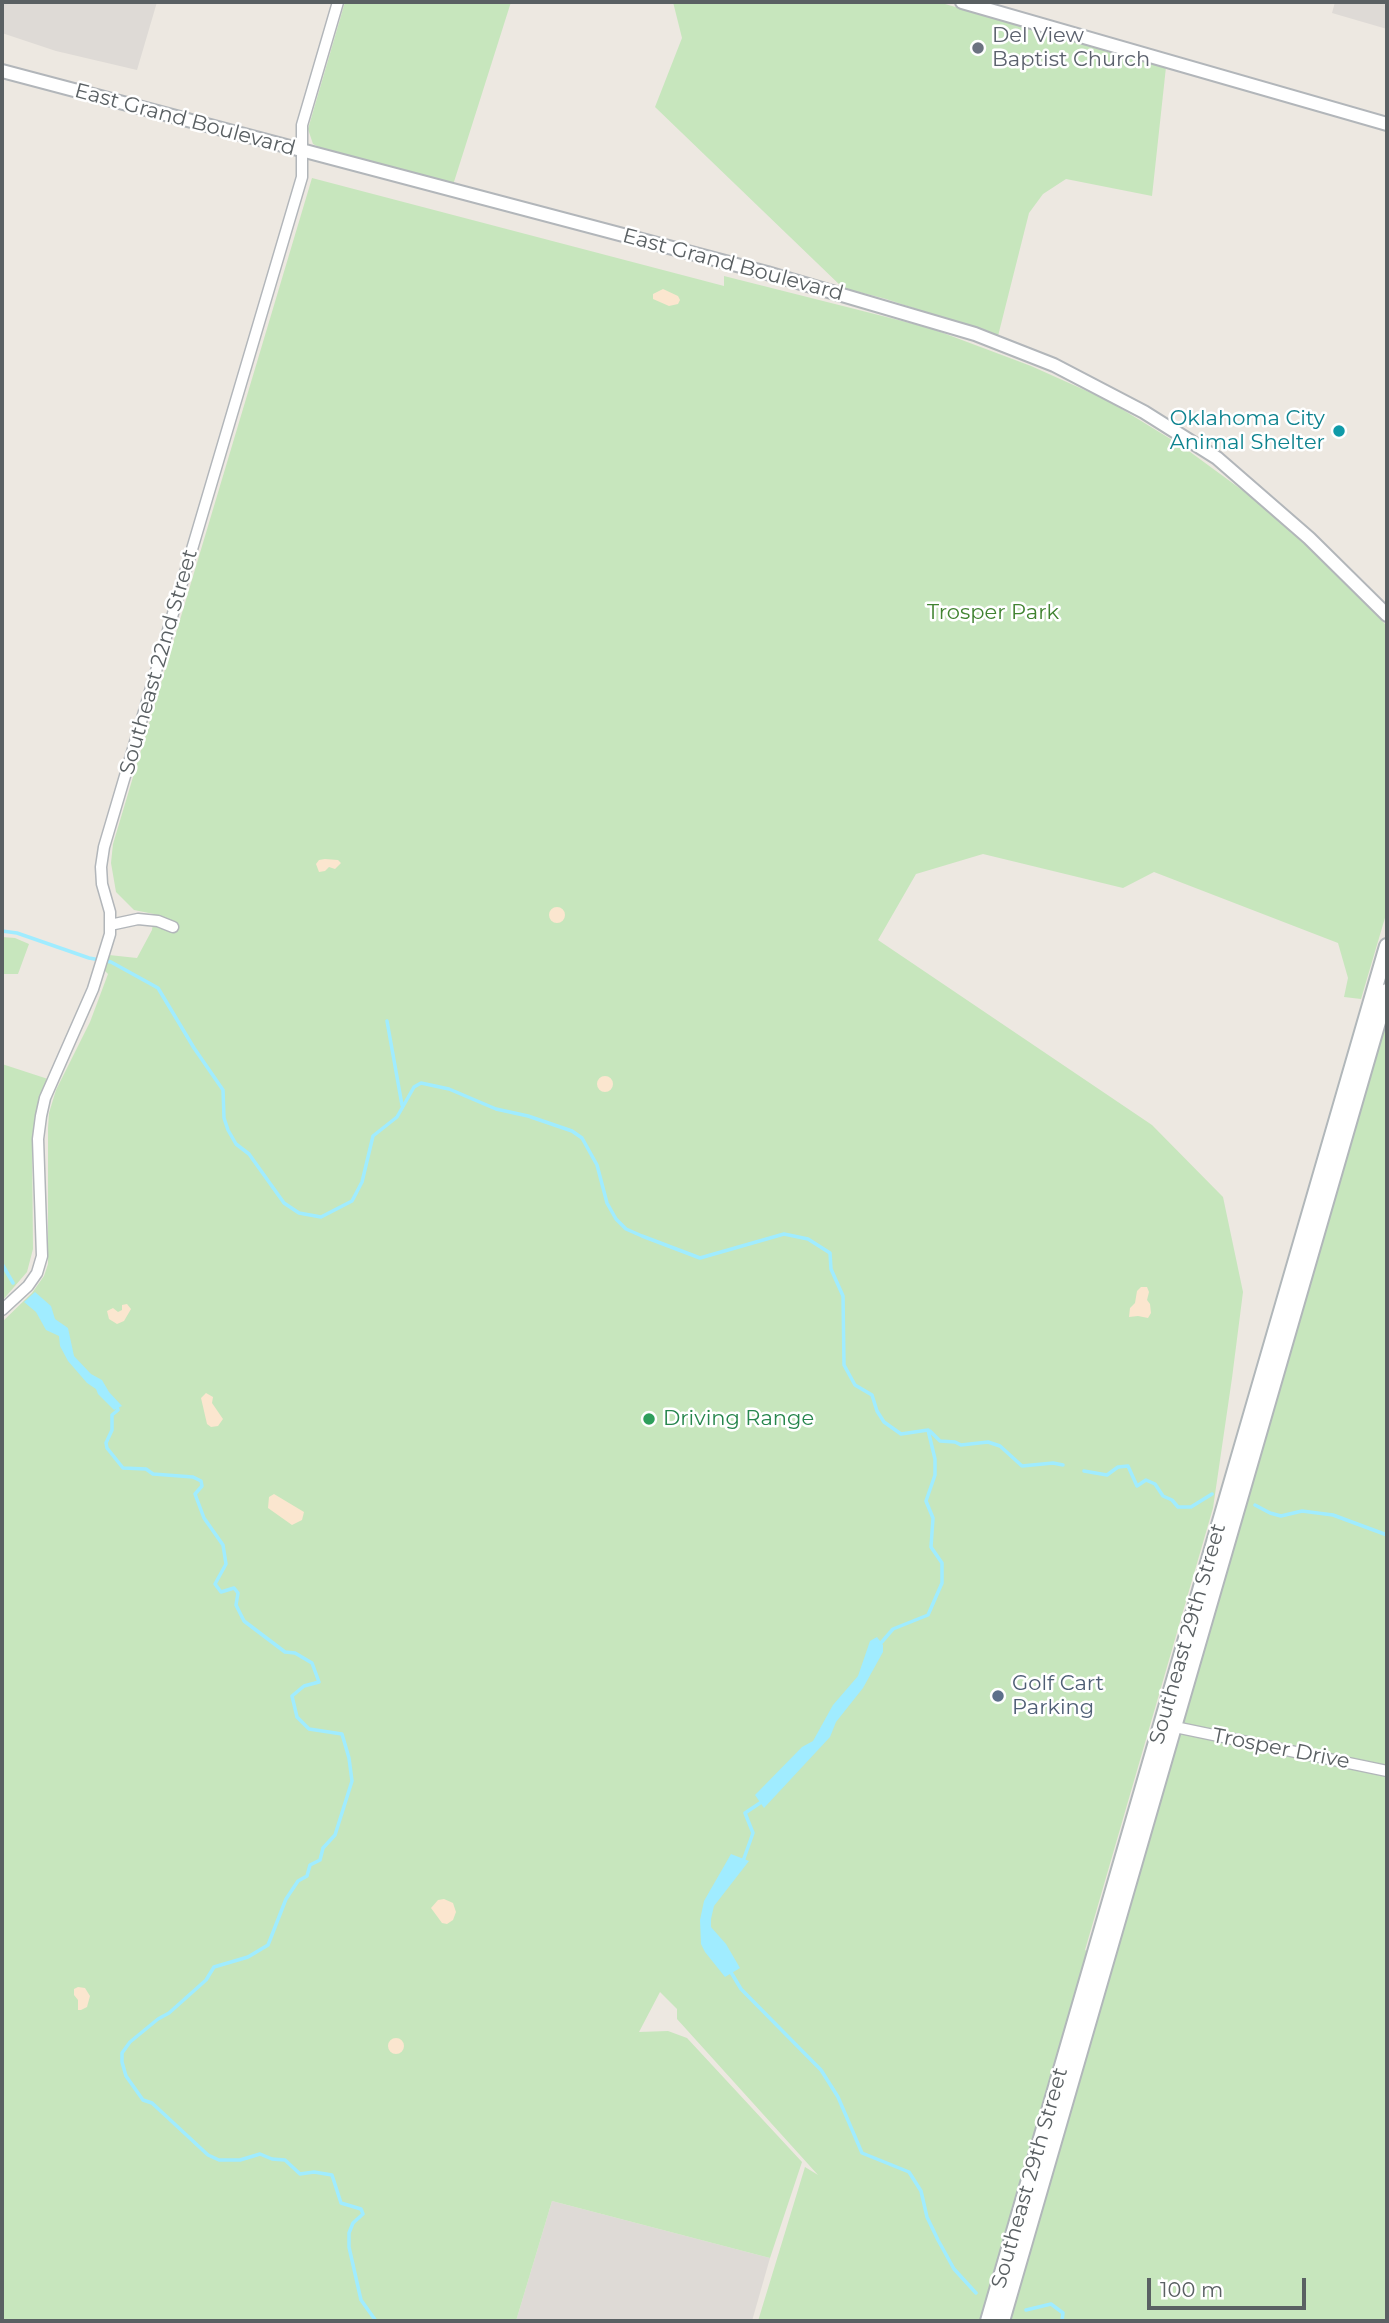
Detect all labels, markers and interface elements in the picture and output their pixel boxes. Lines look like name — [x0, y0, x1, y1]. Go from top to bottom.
place label: Del View Baptist Church — [992, 23, 1150, 73]
marker: Del View Baptist Church — [970, 40, 986, 56]
street label: East Grand Boulevard — [72, 78, 298, 162]
street label: East Grand Boulevard — [620, 223, 846, 307]
place label: Oklahoma City Animal Shelter — [1170, 406, 1325, 456]
marker: Oklahoma City Animal Shelter — [1331, 423, 1347, 439]
street label: Southeast 22nd Street — [115, 546, 203, 778]
park label: Trosper Park — [927, 600, 1059, 626]
place label: Driving Range — [663, 1406, 814, 1432]
marker: Driving Range — [641, 1411, 657, 1427]
street label: Southeast 29th Street — [1144, 1521, 1232, 1747]
place label: Golf Cart Parking — [1012, 1671, 1104, 1721]
marker: Golf Cart Parking — [990, 1688, 1006, 1704]
street label: Trosper Drive — [1210, 1723, 1352, 1775]
street label: Southeast 29th Street — [986, 2065, 1074, 2291]
scale bar — [1151, 2264, 1310, 2308]
text: 100 m — [1160, 2277, 1223, 2302]

